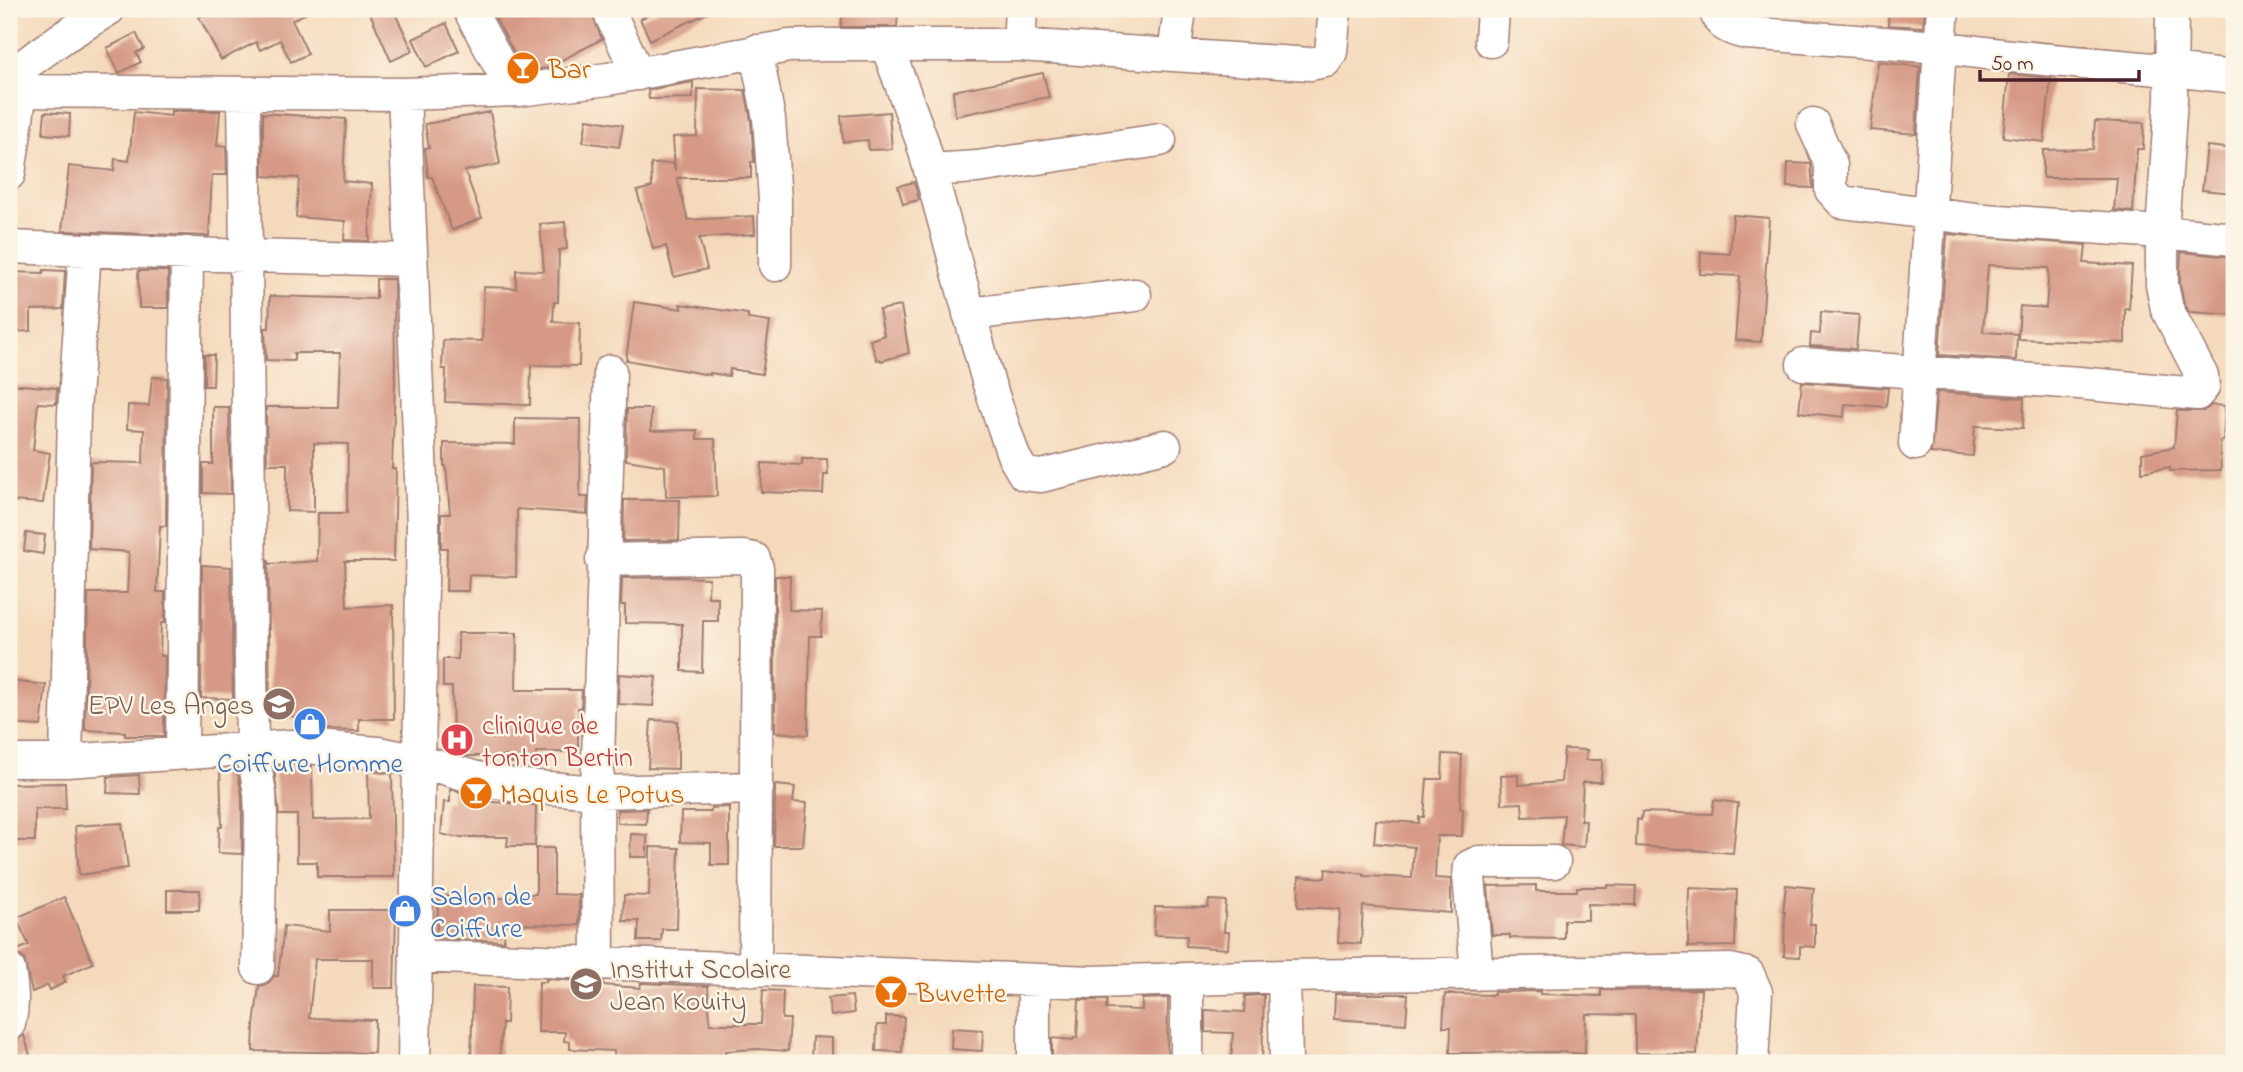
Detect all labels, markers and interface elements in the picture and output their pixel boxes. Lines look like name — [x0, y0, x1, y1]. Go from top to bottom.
scale bar — [1980, 38, 2140, 82]
bar icon: Bar — [504, 49, 542, 87]
text: 50 m — [1991, 50, 2034, 80]
place label: Bar — [547, 51, 591, 92]
school or university icon: EPV Les Anges — [260, 685, 298, 723]
place label: EPV Les Anges — [88, 687, 254, 728]
shop icon: Coiffure Homme — [291, 705, 329, 743]
place label: clinique de tonton Bertin — [482, 707, 633, 780]
hospital icon: clinique de tonton Bertin — [438, 721, 476, 759]
place label: Coiffure Homme — [217, 745, 403, 786]
bar icon: Maquis Le Potus — [457, 774, 495, 812]
place label: Maquis Le Potus — [500, 776, 685, 817]
place label: Salon de Coiffure — [430, 878, 532, 951]
shop icon: Salon de Coiffure — [386, 892, 424, 930]
place label: Institut Scolaire Jean Kouity — [610, 951, 792, 1024]
school or university icon: Institut Scolaire Jean Kouity — [567, 965, 605, 1003]
bar icon: Buvette — [872, 973, 910, 1011]
place label: Buvette — [915, 975, 1007, 1016]

